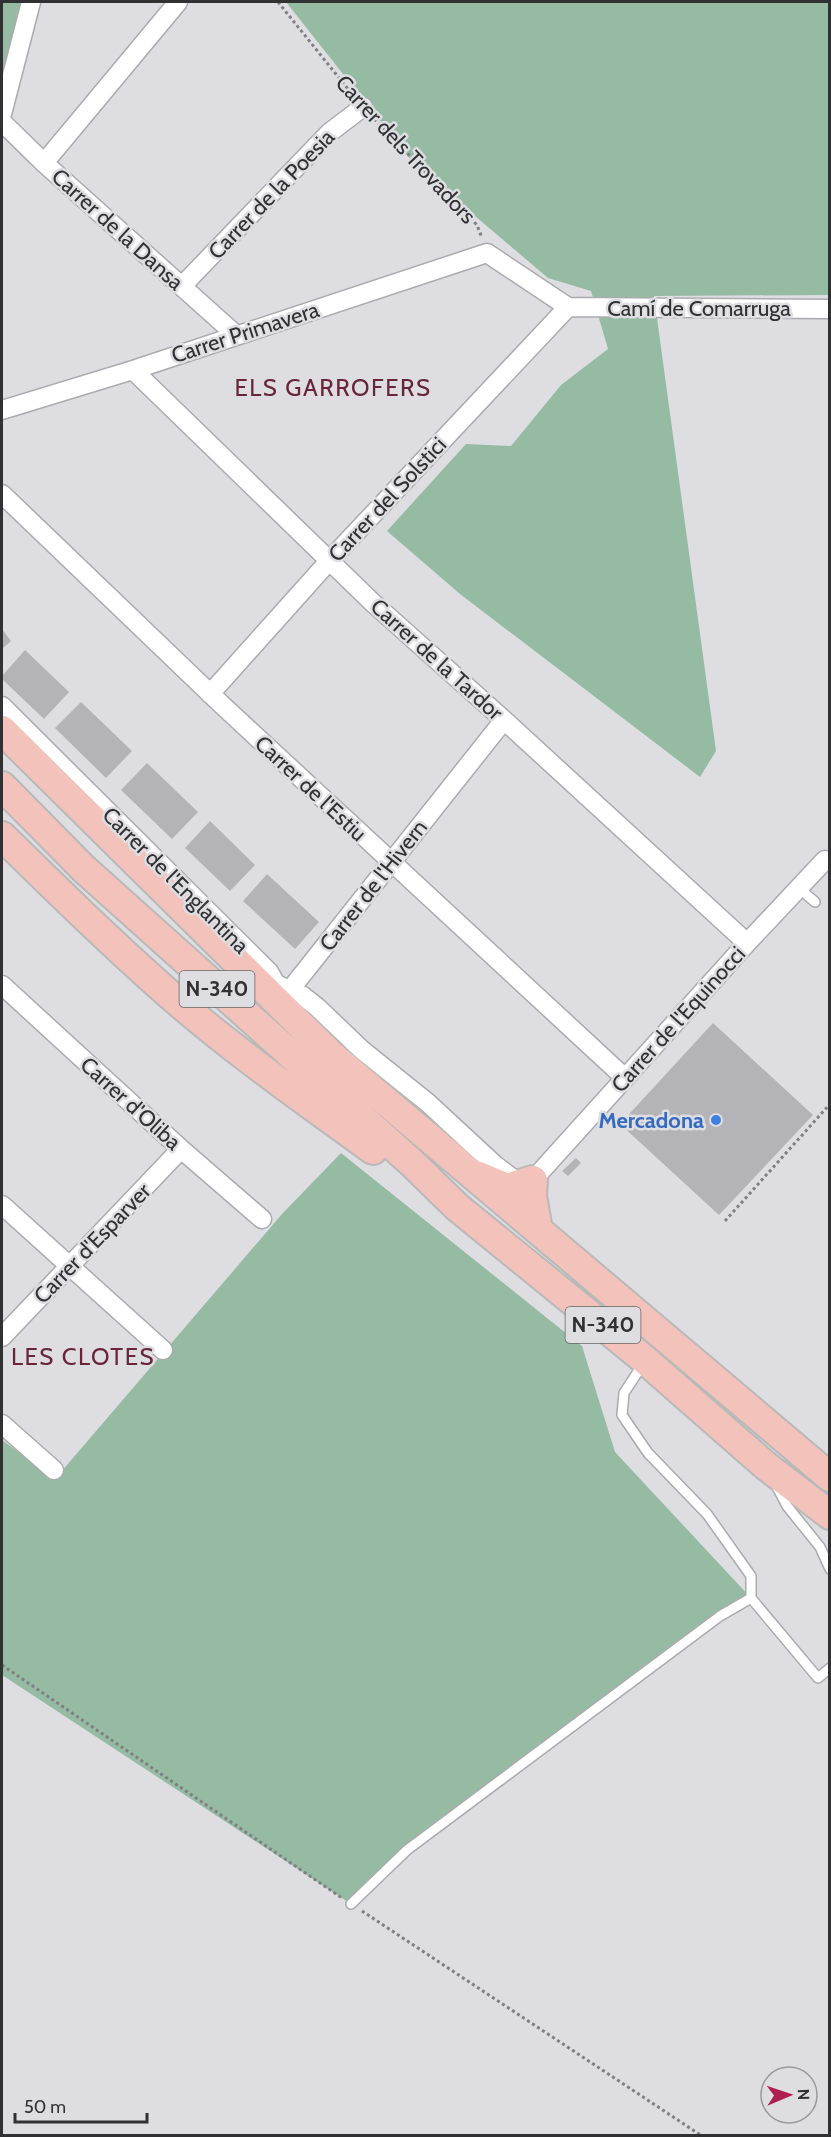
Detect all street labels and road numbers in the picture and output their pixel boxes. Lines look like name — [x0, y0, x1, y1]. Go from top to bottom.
street label: Carrer dels Trovadors — [330, 69, 482, 229]
street label: Carrer de la Poesia — [203, 124, 340, 265]
street label: Carrer de la Dansa — [46, 163, 190, 296]
street label: Camí de Comarruga — [607, 295, 791, 322]
street label: Carrer Primavera — [168, 296, 323, 369]
street label: Carrer del Solstici — [323, 431, 452, 567]
street label: Carrer de la Tardor — [365, 593, 508, 726]
street label: Carrer de l'Estiu — [249, 730, 372, 847]
street label: Carrer de l'Englantina — [97, 801, 255, 960]
street label: Carrer de l'Hivern — [314, 814, 433, 956]
street label: Carrer de l'Equinocci — [606, 941, 751, 1098]
road number: N-340 — [180, 971, 254, 1007]
street label: Carrer d'Oliba — [75, 1051, 187, 1156]
street label: Carrer d'Esparver — [28, 1178, 157, 1309]
road number: N-340 — [566, 1307, 640, 1343]

